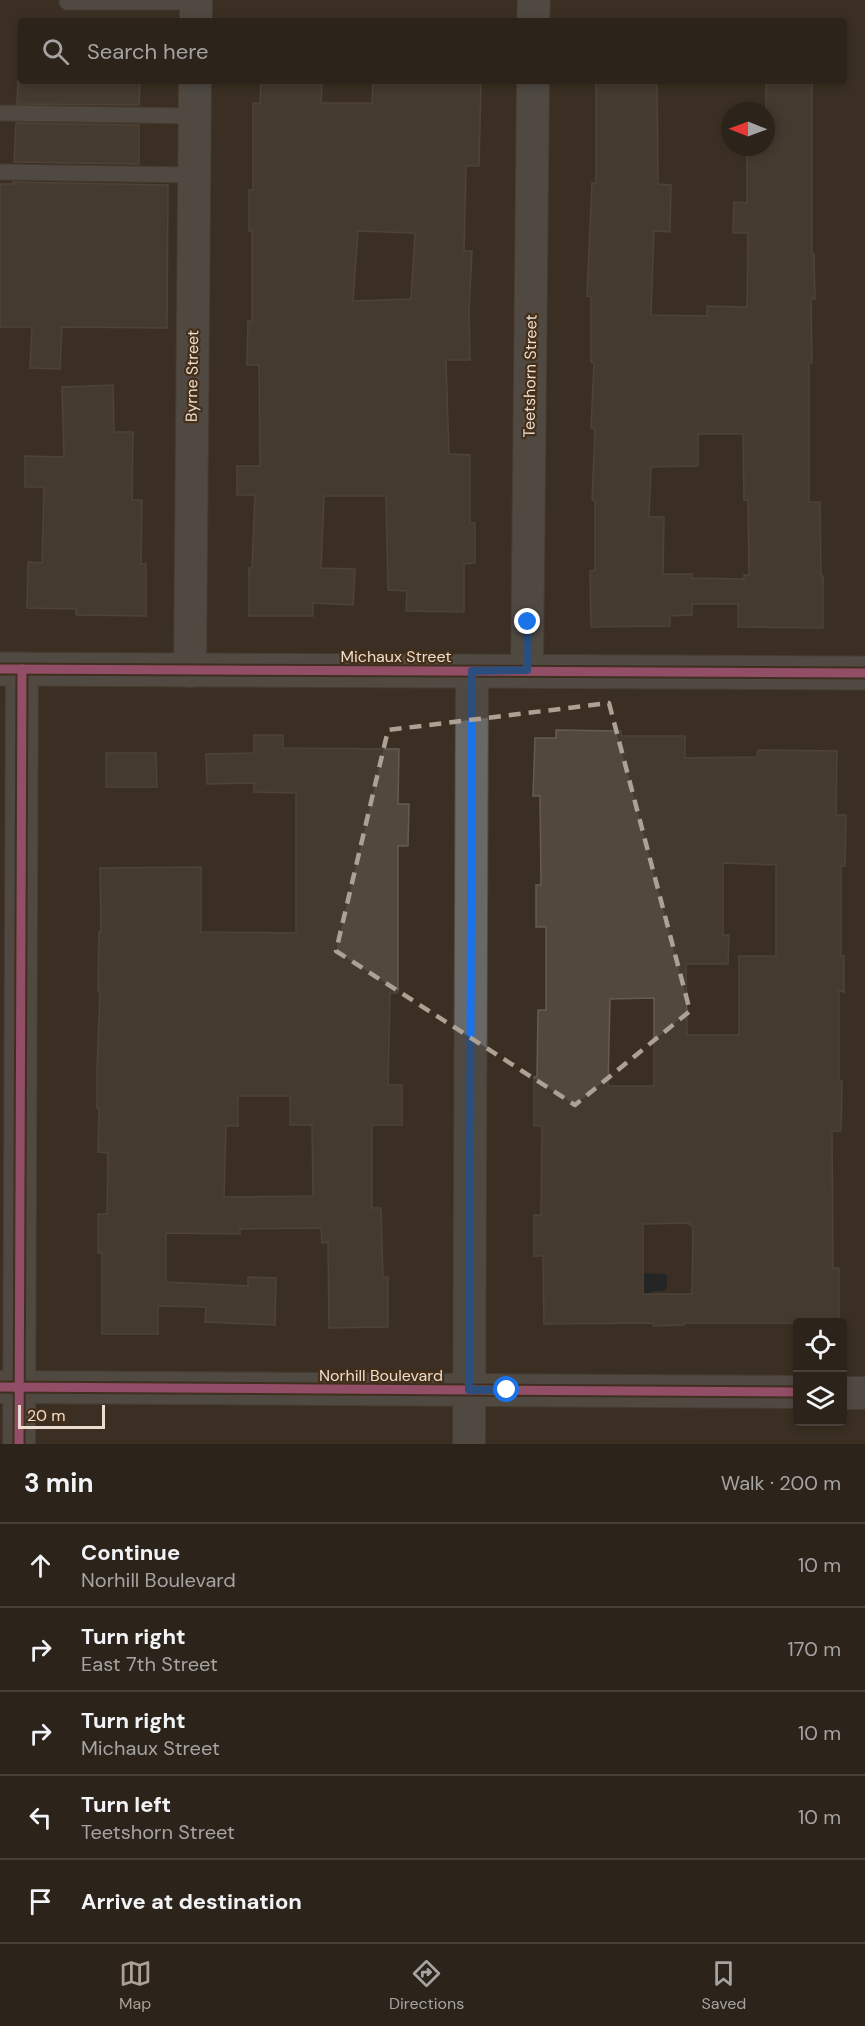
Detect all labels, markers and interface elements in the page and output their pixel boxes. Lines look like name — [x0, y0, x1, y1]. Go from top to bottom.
search box — [18, 18, 847, 84]
icon: search — [39, 35, 72, 68]
text: Search here — [87, 37, 208, 66]
north arrow — [721, 102, 775, 156]
street label: Teetshorn Street — [518, 314, 542, 438]
street label: Byrne Street — [181, 330, 203, 422]
route end — [514, 608, 540, 634]
street label: Michaux Street — [340, 646, 452, 667]
map controls — [793, 1318, 847, 1426]
button: locate — [793, 1318, 847, 1372]
street label: Norhill Boulevard — [319, 1365, 443, 1386]
button: layers — [793, 1372, 847, 1426]
route start — [493, 1376, 519, 1402]
scale bar — [18, 1402, 105, 1430]
text: 20 m — [27, 1405, 66, 1426]
text: 3 min — [24, 1466, 93, 1500]
text: Walk · 200 m — [721, 1470, 841, 1496]
text: Continue — [81, 1538, 180, 1567]
icon: ahead — [24, 1549, 57, 1582]
text: 10 m — [798, 1552, 841, 1578]
text: Norhill Boulevard — [81, 1567, 236, 1593]
text: Turn right — [81, 1622, 186, 1651]
icon: right — [24, 1633, 57, 1666]
text: 170 m — [788, 1636, 841, 1662]
text: East 7th Street — [81, 1651, 218, 1677]
text: Turn right — [81, 1706, 186, 1735]
icon: right — [24, 1717, 57, 1750]
text: 10 m — [798, 1720, 841, 1746]
text: Michaux Street — [81, 1735, 220, 1761]
text: Turn left — [81, 1790, 171, 1819]
icon: left — [24, 1801, 57, 1834]
text: 10 m — [798, 1804, 841, 1830]
text: Teetshorn Street — [81, 1819, 235, 1845]
icon: arrive — [24, 1885, 57, 1918]
text: Arrive at destination — [81, 1887, 302, 1916]
tab: Map — [119, 1957, 152, 2014]
tab: Directions — [389, 1957, 464, 2014]
tab: Saved — [702, 1957, 746, 2014]

